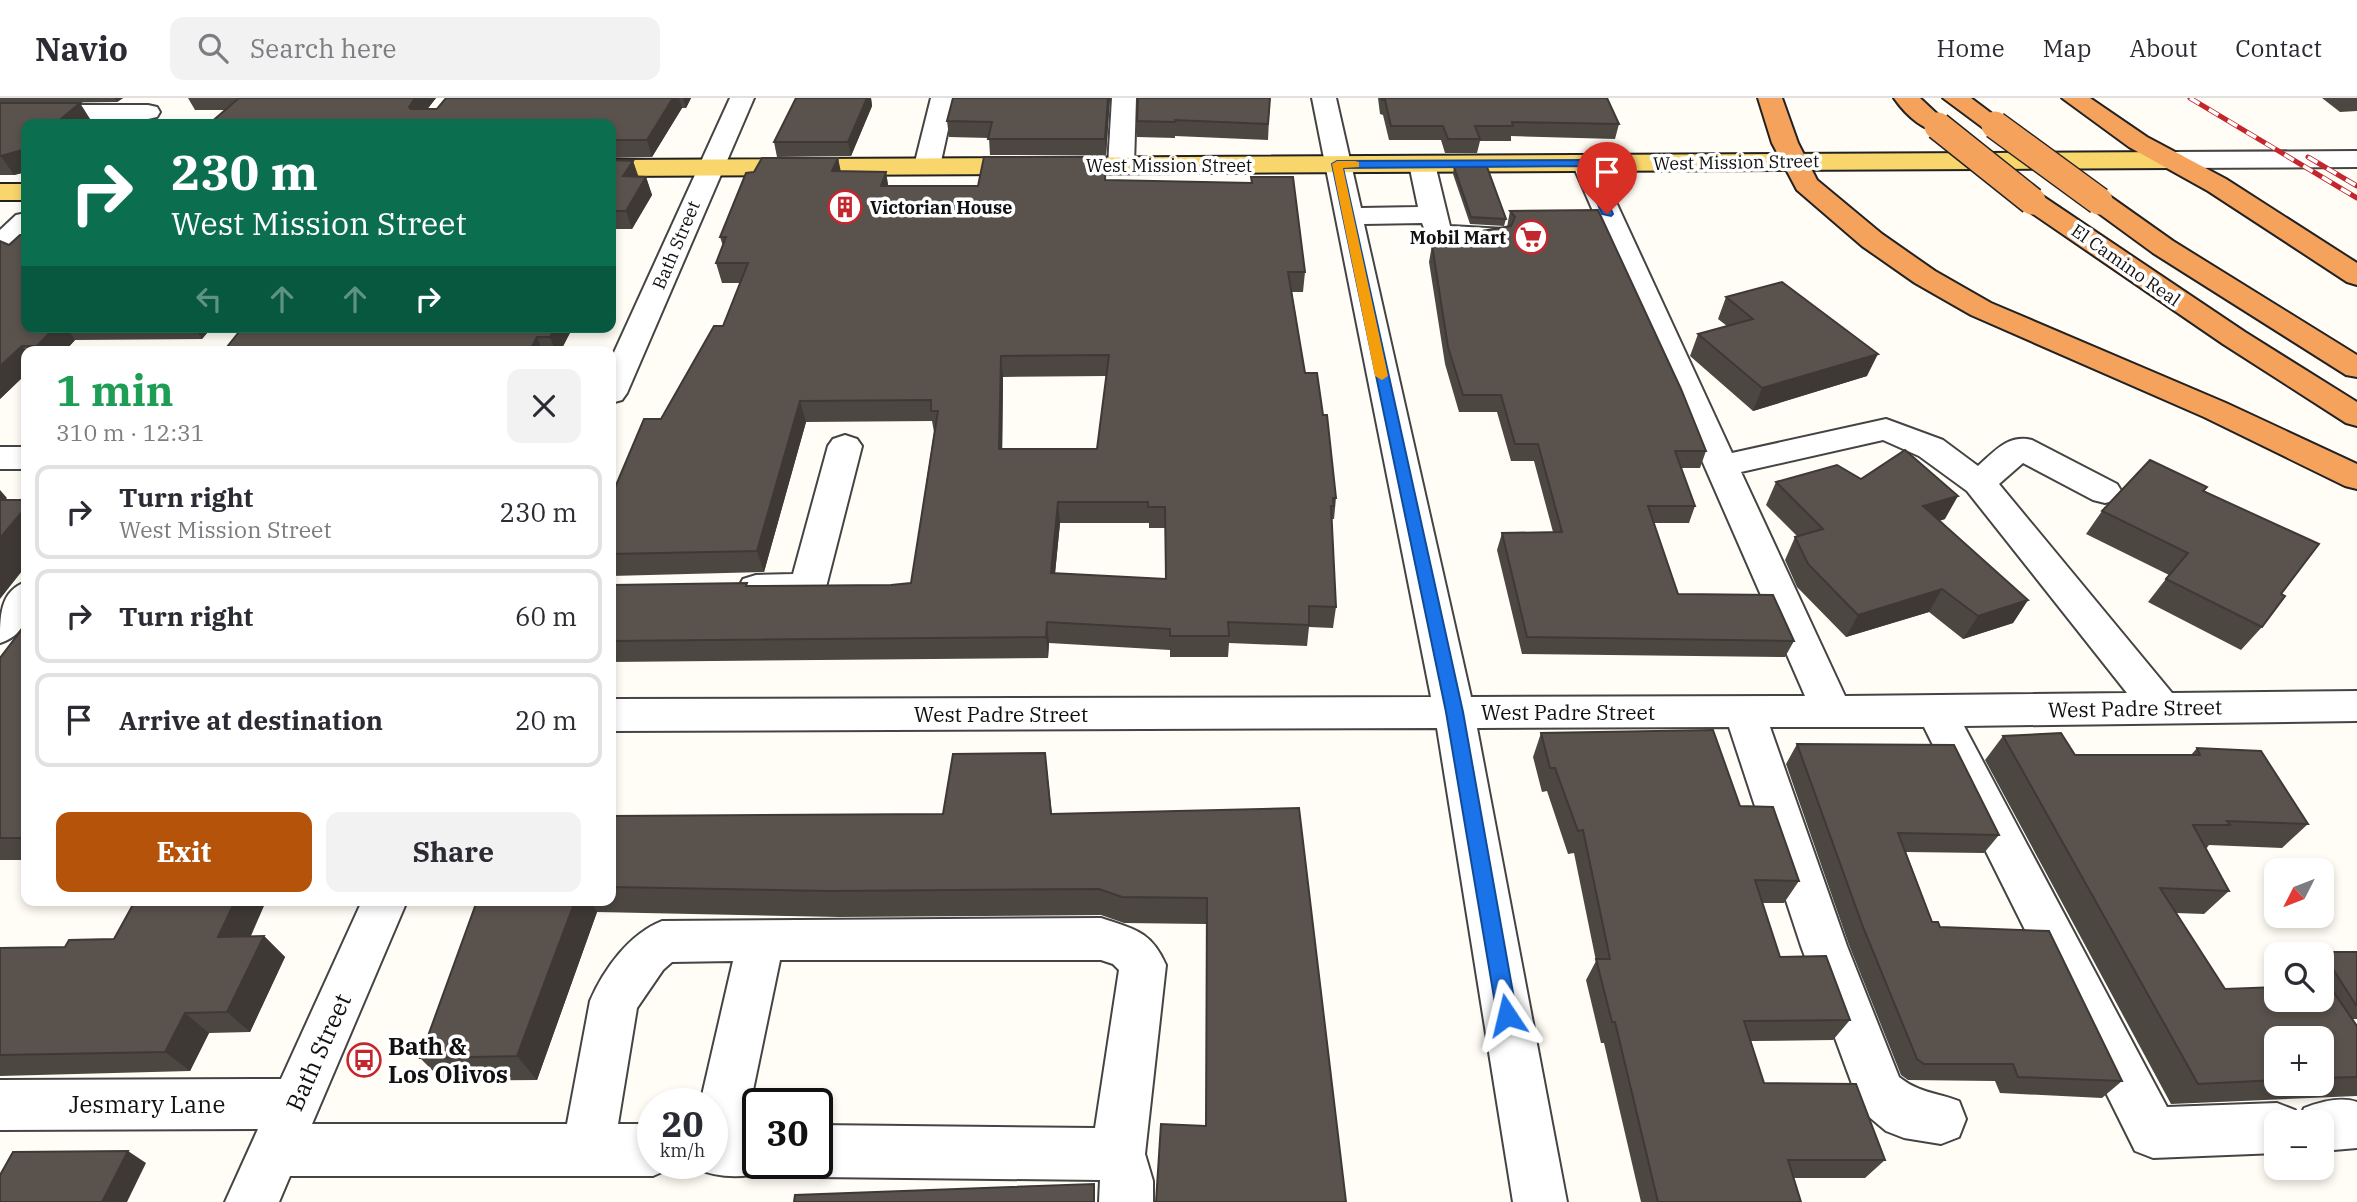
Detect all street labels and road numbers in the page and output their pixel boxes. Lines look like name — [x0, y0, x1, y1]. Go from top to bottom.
street label: West Mission Street — [1653, 149, 1819, 175]
street label: West Mission Street — [1086, 154, 1252, 177]
street label: Bath Street — [647, 197, 705, 293]
street label: El Camino Real — [2067, 219, 2185, 311]
street label: West Padre Street — [2048, 692, 2222, 724]
street label: West Padre Street — [1481, 698, 1655, 726]
street label: West Padre Street — [914, 700, 1088, 728]
street label: Bath Street — [278, 988, 358, 1116]
street label: Jesmary Lane — [69, 1088, 225, 1120]

